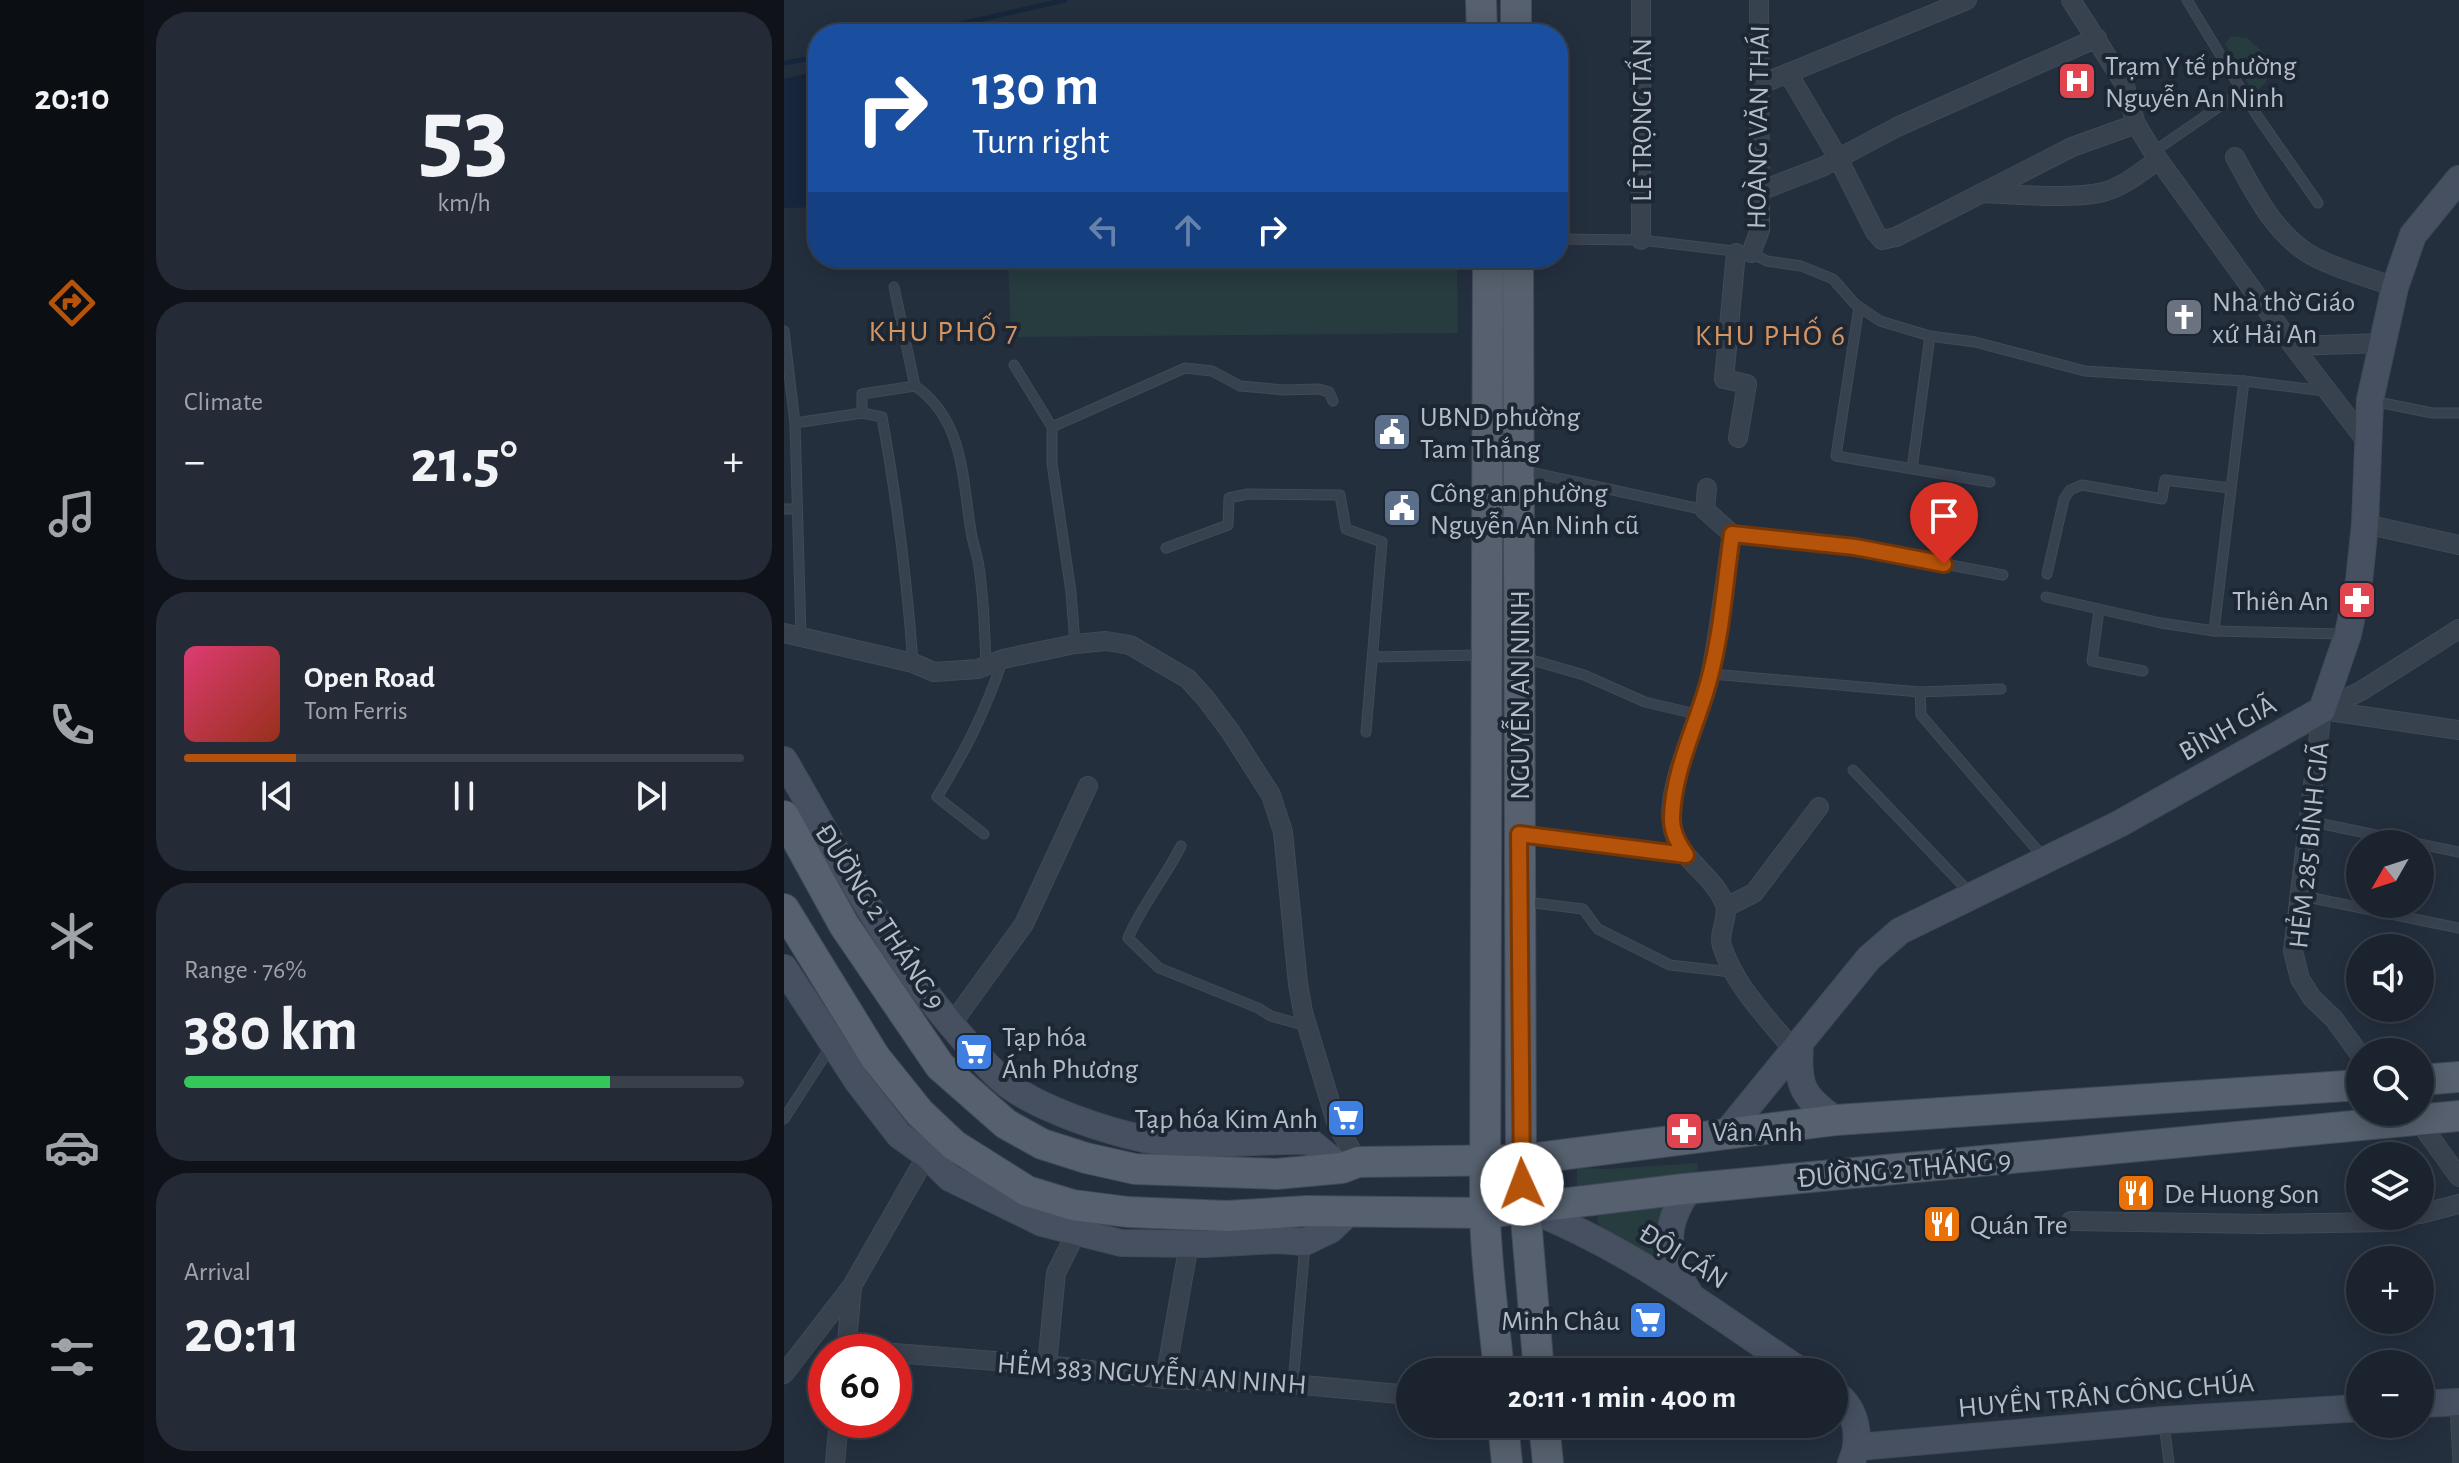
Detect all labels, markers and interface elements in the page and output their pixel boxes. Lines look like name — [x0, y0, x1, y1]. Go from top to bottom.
street label: HOÀNG VĂN THÁI — [1740, 25, 1775, 229]
street label: LÊ TRỌNG TẤN — [1624, 38, 1657, 202]
place label: Trạm Y tế phường Nguyễn An Ninh — [2105, 53, 2297, 113]
icon: right — [840, 56, 944, 160]
text: 130 m — [972, 59, 1099, 115]
hospital icon: Trạm Y tế phường Nguyễn An Ninh — [2056, 60, 2098, 102]
text: 20:10 — [34, 80, 110, 116]
text: 53 — [419, 84, 509, 188]
text: Turn right — [972, 124, 1109, 160]
text: km/h — [437, 190, 491, 216]
icon: left — [1082, 208, 1126, 252]
icon: ahead — [1166, 208, 1210, 252]
icon: right — [1250, 208, 1294, 252]
icon: directions — [44, 275, 100, 331]
place label: Nhà thờ Giáo xứ Hải An — [2212, 289, 2355, 349]
church icon: Nhà thờ Giáo xứ Hải An — [2163, 296, 2205, 338]
district label: KHU PHỐ 7 — [869, 312, 1019, 347]
district label: KHU PHỐ 6 — [1695, 316, 1847, 351]
text: Climate — [184, 389, 263, 415]
place label: UBND phường Tam Thắng — [1420, 404, 1580, 464]
public building icon: UBND phường Tam Thắng — [1371, 411, 1413, 453]
text: 21.5° — [410, 433, 518, 493]
text: − — [184, 440, 205, 484]
text: + — [723, 440, 744, 484]
place label: Công an phường Nguyễn An Ninh cũ — [1430, 480, 1639, 540]
pin — [1910, 482, 1978, 564]
icon: music — [44, 486, 100, 542]
public building icon: Công an phường Nguyễn An Ninh cũ — [1381, 487, 1423, 529]
icon: arrive — [1922, 494, 1966, 538]
pharmacy icon: Thiên An — [2336, 579, 2378, 621]
place label: Thiên An — [2232, 588, 2329, 616]
street label: NGUYỄN AN NINH — [1501, 590, 1535, 800]
text: Open Road — [304, 663, 435, 693]
street label: BÌNH GIÃ — [2173, 688, 2281, 767]
icon: phone — [44, 697, 100, 753]
text: Tom Ferris — [304, 698, 408, 724]
street label: HẺM 285 BÌNH GIÃ — [2281, 740, 2335, 950]
icon: previous — [255, 774, 299, 818]
icon: pause — [442, 774, 486, 818]
icon: next — [629, 774, 673, 818]
street label: ĐƯỜNG 2 THÁNG 9 — [809, 818, 952, 1015]
north arrow — [2346, 830, 2434, 918]
map controls — [2346, 830, 2434, 1438]
icon: climate — [44, 908, 100, 964]
button: sound — [2346, 934, 2434, 1022]
text: Range · 76% — [184, 957, 307, 983]
text: 380 km — [184, 1001, 358, 1061]
place label: Tạp hóa Ánh Phương — [1002, 1024, 1138, 1084]
supermarket icon: Tạp hóa Ánh Phương — [953, 1031, 995, 1073]
button: search — [2346, 1038, 2434, 1126]
supermarket icon: Tạp hóa Kim Anh — [1325, 1097, 1367, 1139]
place label: Tạp hóa Kim Anh — [1134, 1106, 1318, 1134]
pharmacy icon: Vân Anh — [1663, 1110, 1705, 1152]
icon: car — [44, 1119, 100, 1175]
place label: Vân Anh — [1712, 1119, 1803, 1147]
position arrow — [1480, 1142, 1564, 1226]
button: layers — [2346, 1142, 2434, 1230]
street label: ĐƯỜNG 2 THÁNG 9 — [1796, 1144, 2012, 1193]
restaurant icon: De Huong Son — [2115, 1172, 2157, 1214]
place label: De Huong Son — [2164, 1181, 2320, 1209]
restaurant icon: Quán Tre — [1921, 1203, 1963, 1245]
place label: Quán Tre — [1970, 1212, 2068, 1240]
street label: ĐỘI CẤN — [1634, 1214, 1735, 1295]
button: + — [2346, 1246, 2434, 1334]
text: Arrival — [184, 1259, 251, 1285]
supermarket icon: Minh Châu — [1627, 1299, 1669, 1341]
text: 20:11 — [184, 1303, 300, 1363]
place label: Minh Châu — [1501, 1308, 1620, 1336]
icon: filters — [44, 1329, 100, 1385]
speed limit sign: 60 — [808, 1334, 912, 1438]
street label: HẺM 383 NGUYỄN AN NINH — [996, 1344, 1308, 1400]
button: − — [2346, 1350, 2434, 1438]
street label: HUYỀN TRÂN CÔNG CHÚA — [1956, 1364, 2255, 1423]
text: 20:11 · 1 min · 400 m — [1508, 1383, 1736, 1413]

